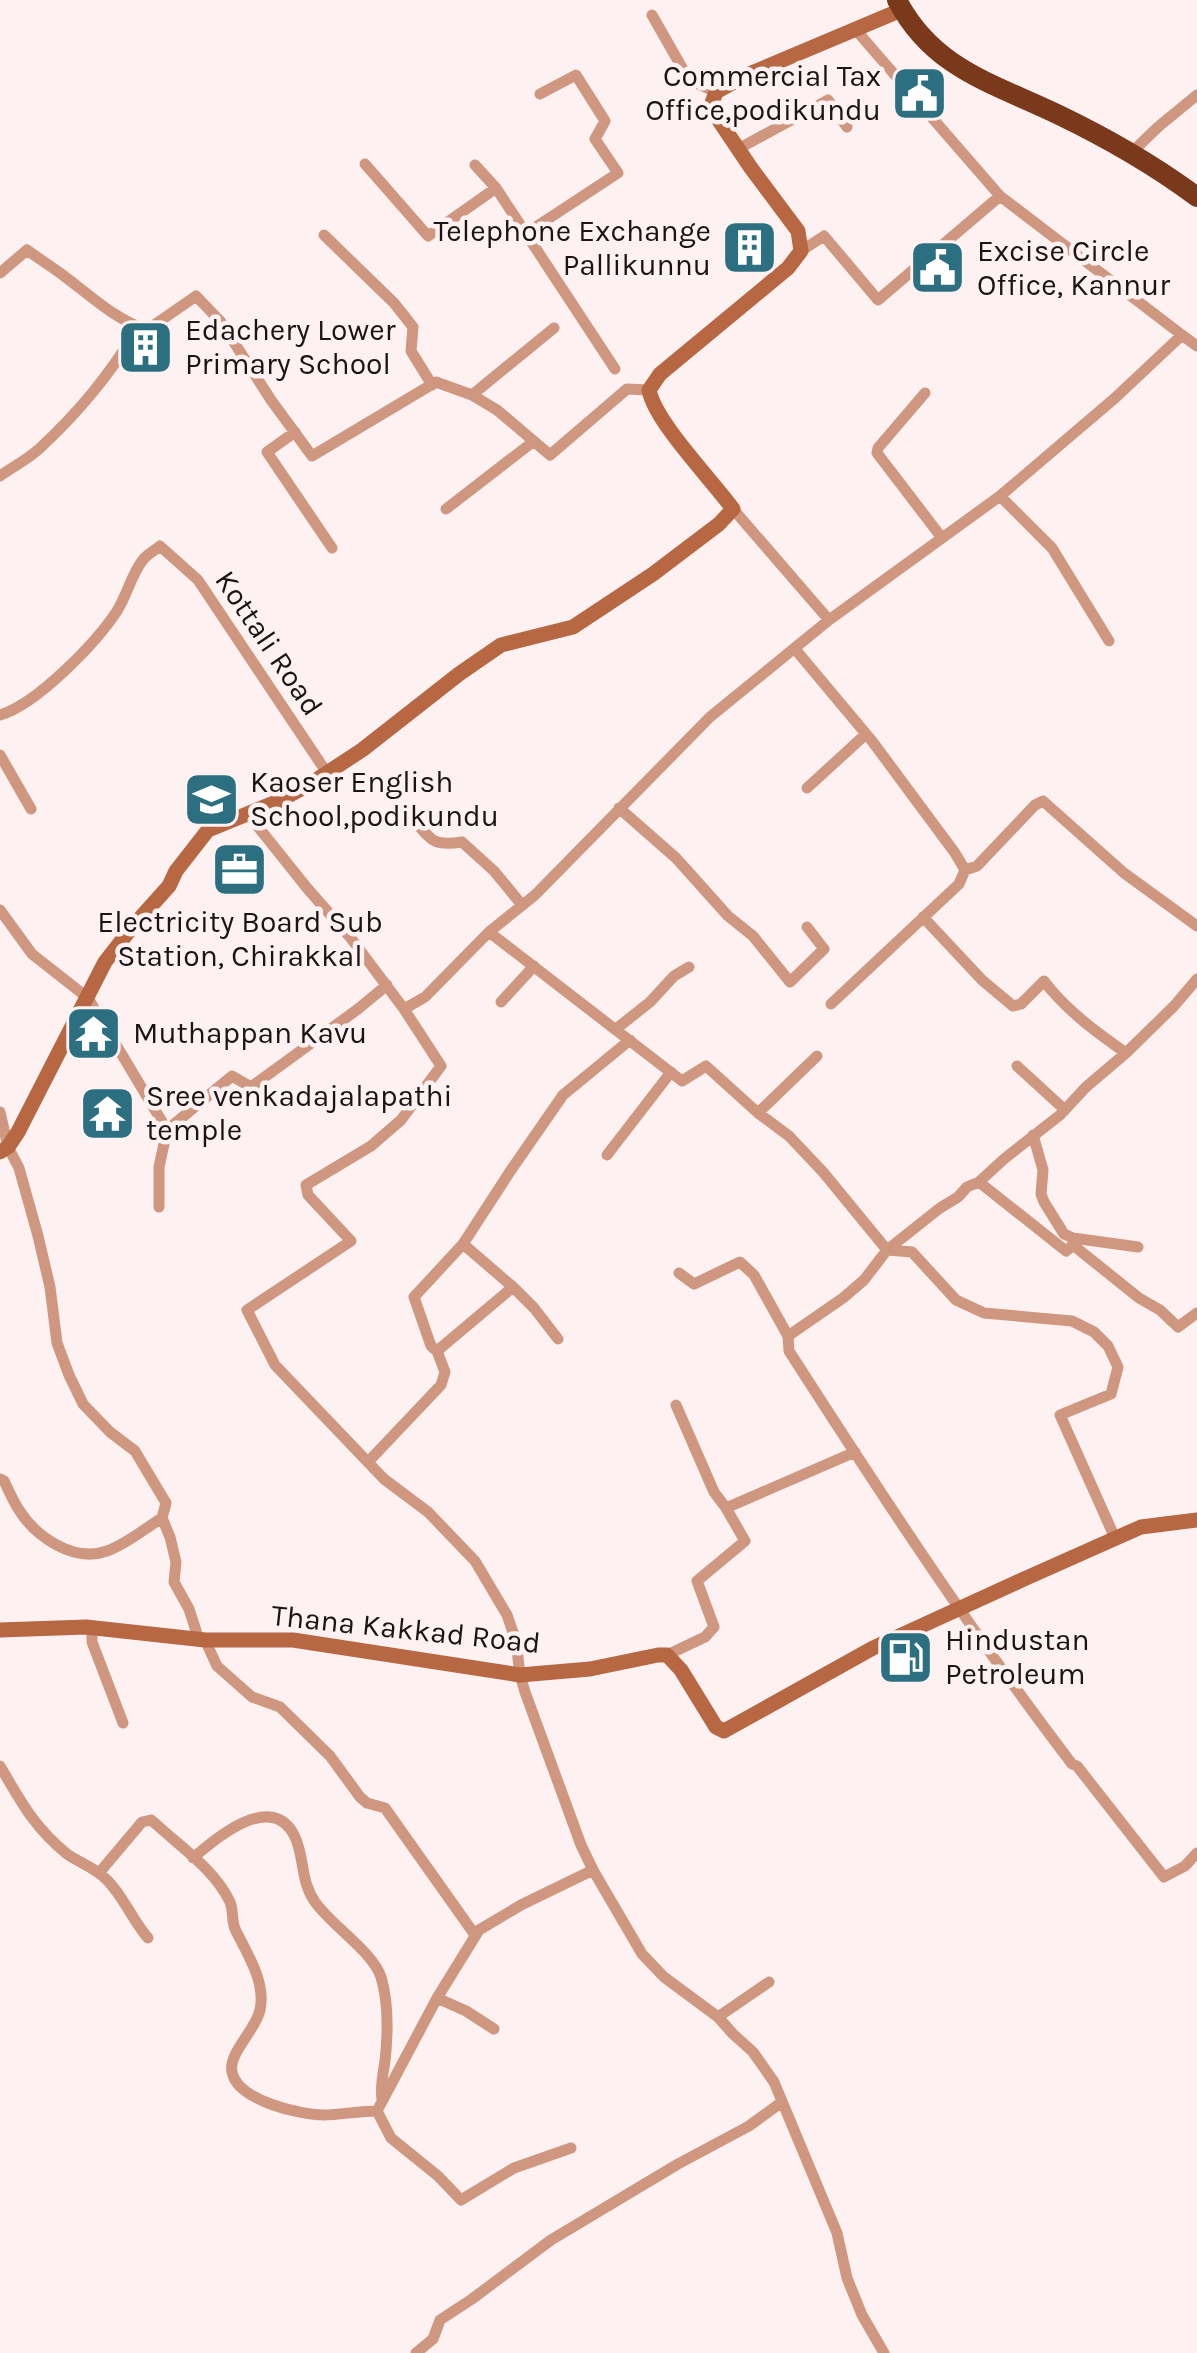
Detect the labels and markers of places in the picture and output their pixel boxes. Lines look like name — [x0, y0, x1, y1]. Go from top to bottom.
place label: Commercial Tax Office,podikundu — [645, 58, 881, 128]
public building icon: Commercial Tax Office,podikundu — [890, 63, 950, 123]
place label: Telephone Exchange Pallikunnu — [434, 213, 711, 283]
building icon: Telephone Exchange Pallikunnu — [720, 218, 780, 278]
place label: Excise Circle Office, Kannur — [977, 233, 1170, 303]
public building icon: Excise Circle Office, Kannur — [908, 238, 968, 298]
place label: Edachery Lower Primary School — [185, 312, 396, 382]
building icon: Edachery Lower Primary School — [116, 317, 176, 377]
place label: Kaoser English School,podikundu — [250, 764, 499, 834]
school or university icon: Kaoser English School,podikundu — [181, 769, 241, 829]
office icon: Electricity Board Sub Station, Chirakkal — [210, 840, 270, 900]
place label: Electricity Board Sub Station, Chirakkal — [97, 904, 383, 974]
temple icon: Muthappan Kavu — [64, 1003, 124, 1063]
place label: Muthappan Kavu — [133, 1015, 367, 1051]
place label: Sree venkadajalapathi temple — [146, 1078, 452, 1148]
temple icon: Sree venkadajalapathi temple — [77, 1083, 137, 1143]
place label: Hindustan Petroleum — [945, 1622, 1090, 1692]
fuel station icon: Hindustan Petroleum — [876, 1627, 936, 1687]

